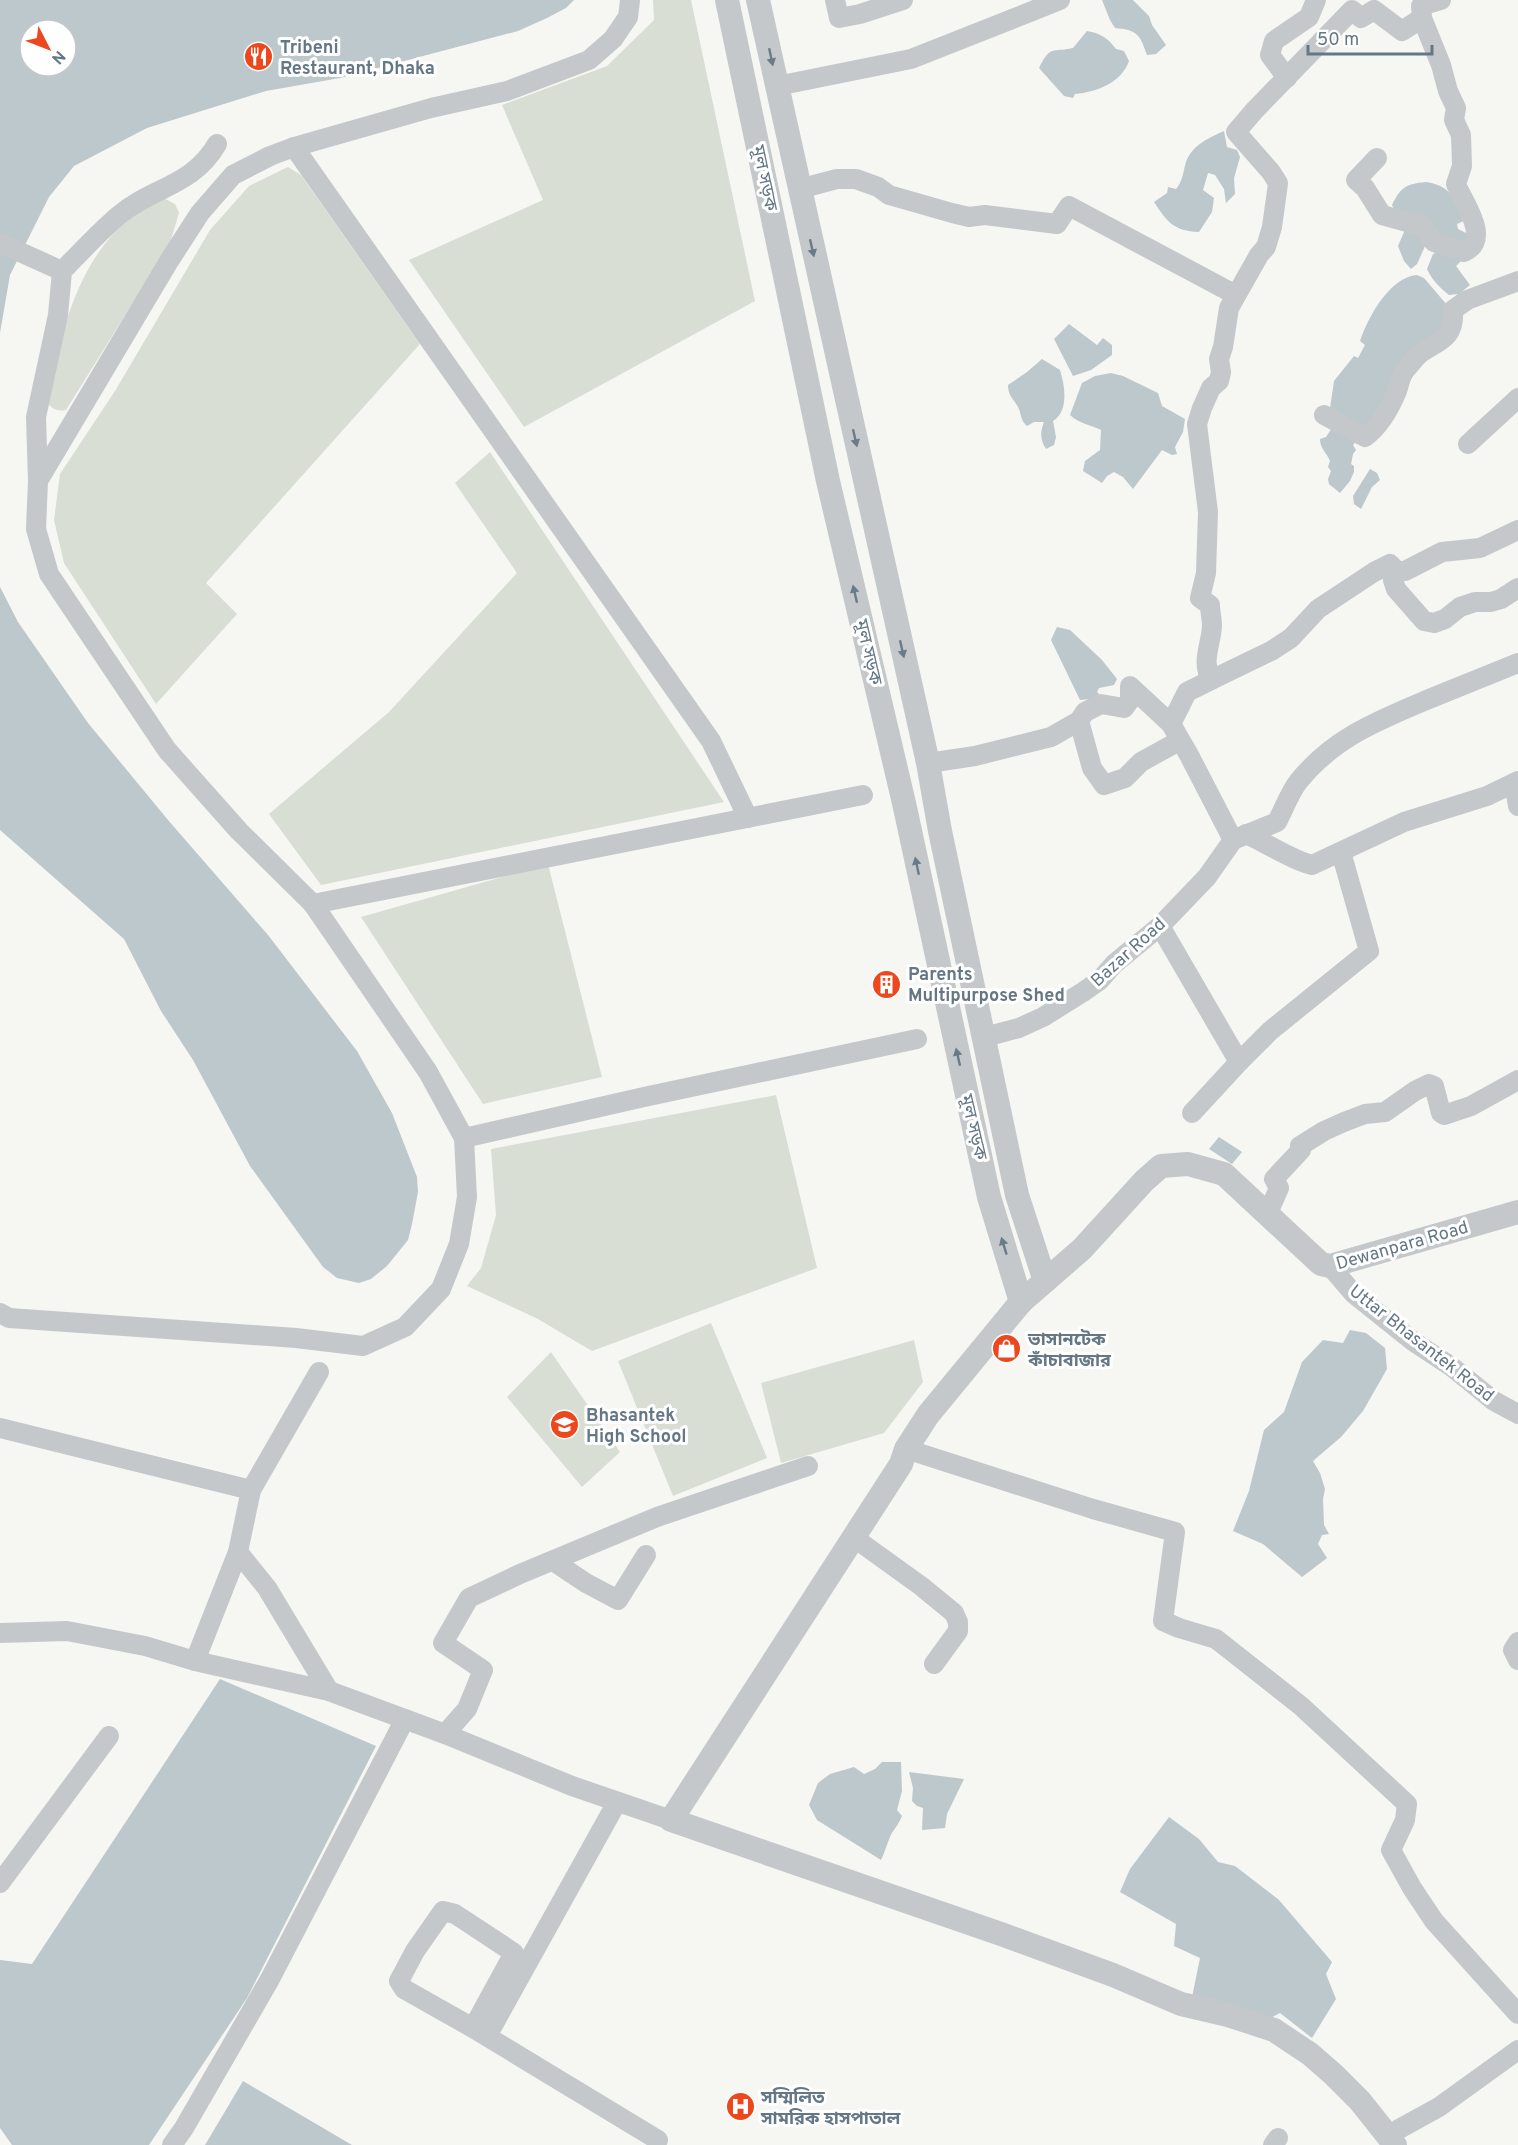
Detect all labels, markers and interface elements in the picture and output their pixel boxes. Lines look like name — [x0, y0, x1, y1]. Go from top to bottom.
north arrow — [18, 18, 78, 78]
scale bar — [1308, 18, 1432, 56]
text: 50 m — [1317, 29, 1359, 52]
place label: Tribeni Restaurant, Dhaka — [280, 37, 435, 81]
restaurant icon: Tribeni Restaurant, Dhaka — [243, 41, 275, 73]
text: N — [46, 46, 69, 68]
one-way arrow — [766, 48, 776, 66]
street label: মূল সড়ক — [745, 142, 782, 214]
one-way arrow — [808, 238, 817, 257]
one-way arrow — [851, 429, 860, 448]
one-way arrow — [850, 585, 860, 603]
street label: মূল সড়ক — [849, 616, 886, 688]
one-way arrow — [898, 639, 908, 658]
one-way arrow — [912, 856, 921, 875]
street label: Bazar Road — [1087, 913, 1171, 993]
place label: Parents Multipurpose Shed — [908, 964, 1065, 1008]
building icon: Parents Multipurpose Shed — [871, 968, 903, 1000]
one-way arrow — [952, 1048, 962, 1066]
street label: মূল সড়ক — [954, 1091, 991, 1163]
street label: Dewanpara Road — [1334, 1217, 1471, 1276]
one-way arrow — [999, 1237, 1008, 1255]
street label: Uttar Bhasantek Road — [1344, 1280, 1498, 1408]
place label: ভাসানটেক কাঁচাবাজার — [1027, 1329, 1112, 1373]
shop icon: ভাসানটেক কাঁচাবাজার — [991, 1333, 1023, 1365]
place label: Bhasantek High School — [586, 1405, 687, 1449]
school or university icon: Bhasantek High School — [549, 1409, 581, 1441]
place label: সম্মিলিত সামরিক হাসপাতাল — [760, 2087, 901, 2131]
hospital icon: সম্মিলিত সামরিক হাসপাতাল — [724, 2091, 756, 2123]

